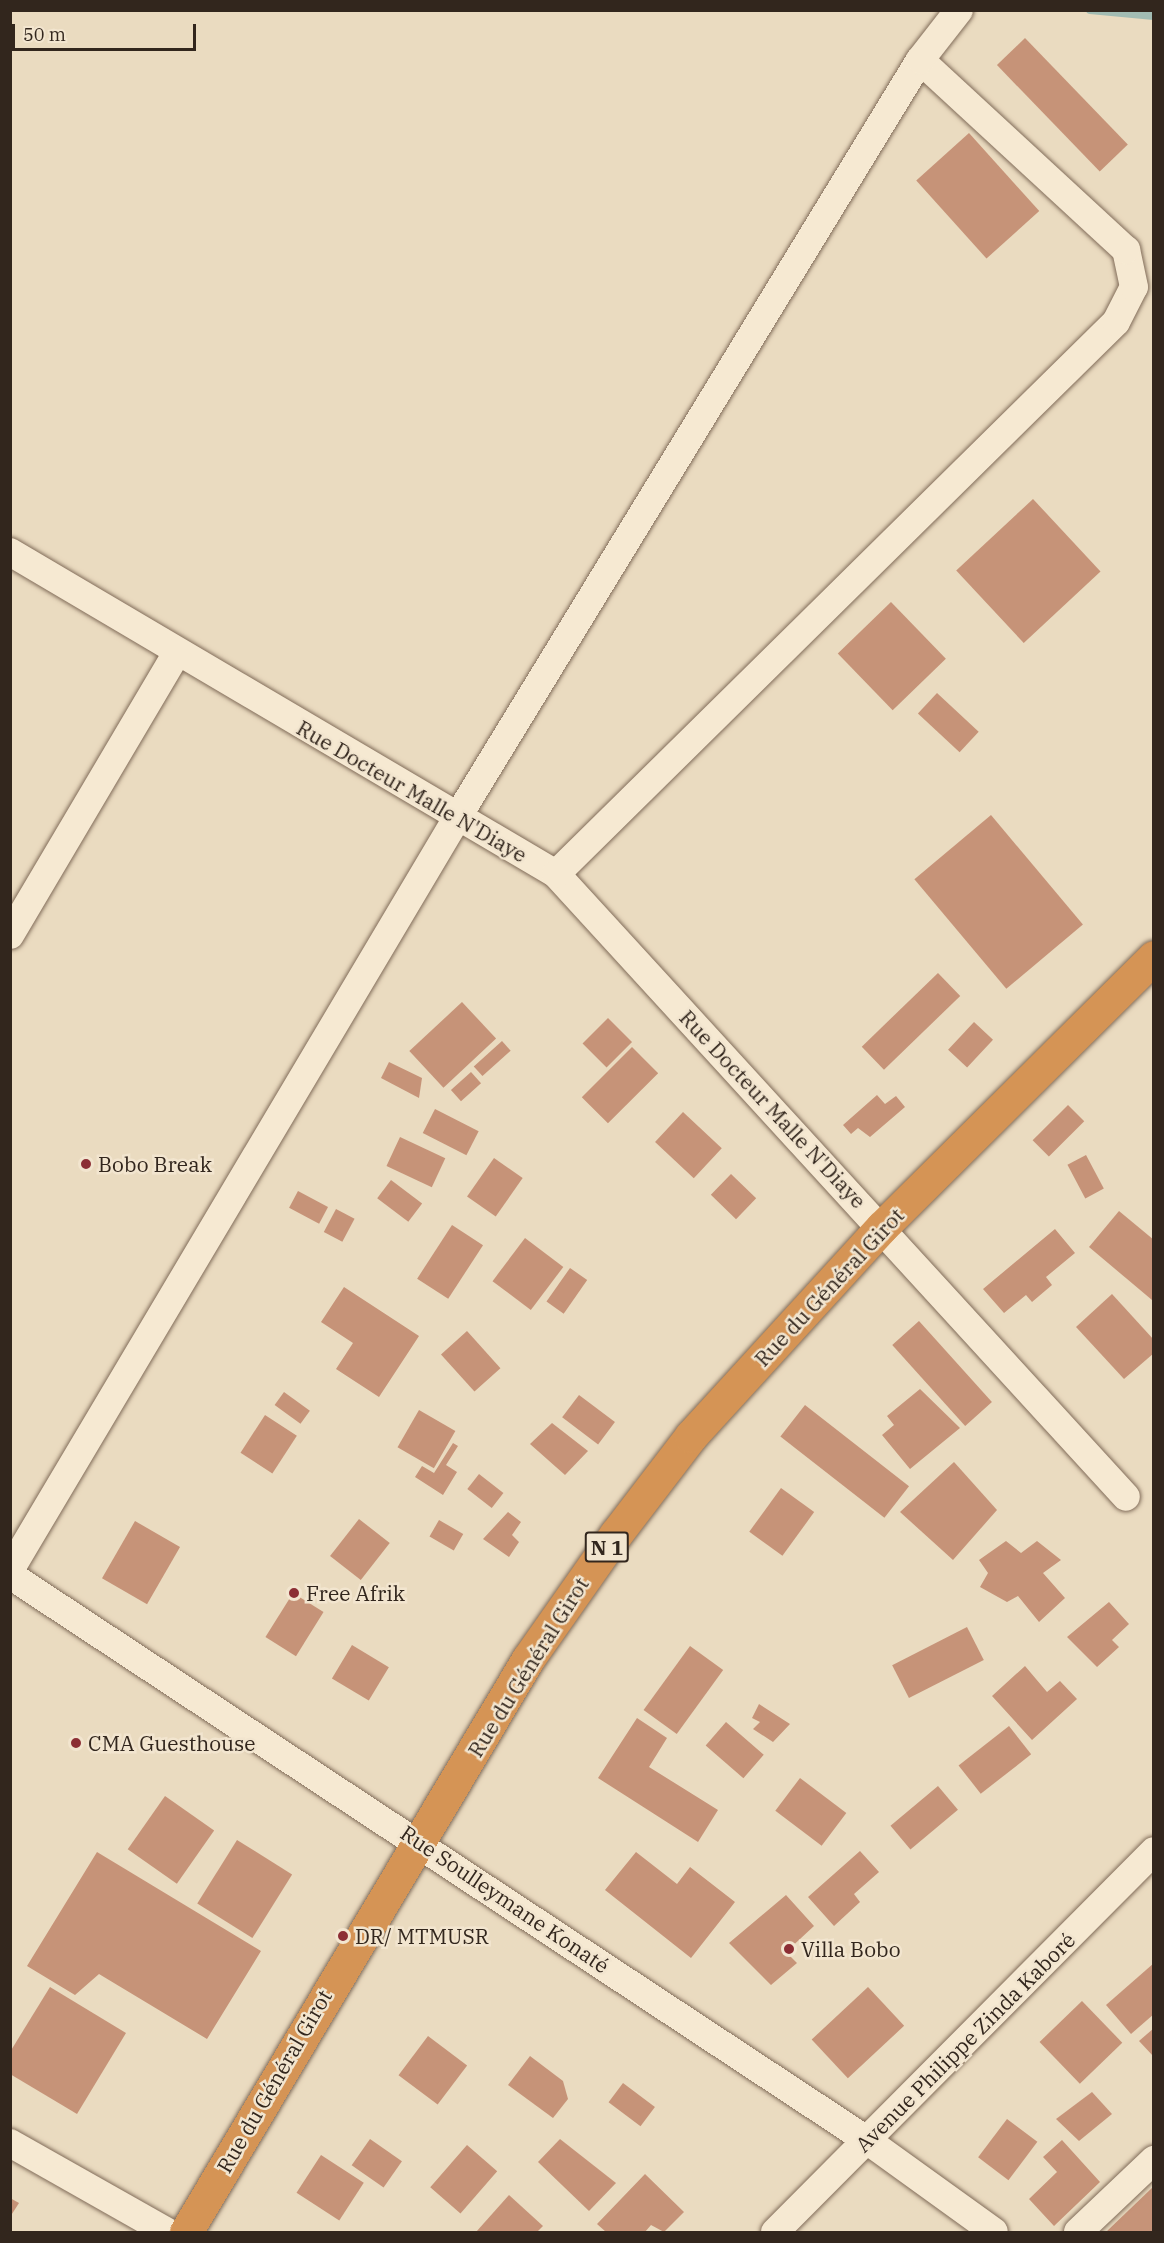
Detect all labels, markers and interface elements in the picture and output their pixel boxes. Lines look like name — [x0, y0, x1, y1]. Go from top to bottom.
scale bar — [15, 12, 200, 50]
text: 50 m — [23, 23, 66, 46]
street label: Rue Docteur Malle N'Diaye — [292, 715, 532, 867]
street label: Rue Docteur Malle N'Diaye — [675, 1005, 871, 1213]
place label: Bobo Break — [98, 1151, 212, 1177]
marker: Bobo Break — [79, 1157, 93, 1171]
street label: Rue du Général Girot — [749, 1203, 909, 1371]
road number: N 1 — [584, 1530, 630, 1564]
street label: Rue du Général Girot — [462, 1573, 594, 1761]
place label: Free Afrik — [306, 1580, 405, 1606]
marker: Free Afrik — [287, 1586, 301, 1600]
place label: CMA Guesthouse — [88, 1730, 256, 1756]
marker: CMA Guesthouse — [69, 1736, 83, 1750]
street label: Rue Soulleymane Konaté — [396, 1820, 614, 1978]
place label: DR/ MTMUSR — [355, 1923, 489, 1949]
street label: Avenue Philippe Zinda Kaboré — [850, 1927, 1080, 2157]
marker: DR/ MTMUSR — [336, 1929, 350, 1943]
place label: Villa Bobo — [801, 1936, 901, 1962]
marker: Villa Bobo — [782, 1942, 796, 1956]
street label: Rue du Général Girot — [211, 1985, 337, 2177]

